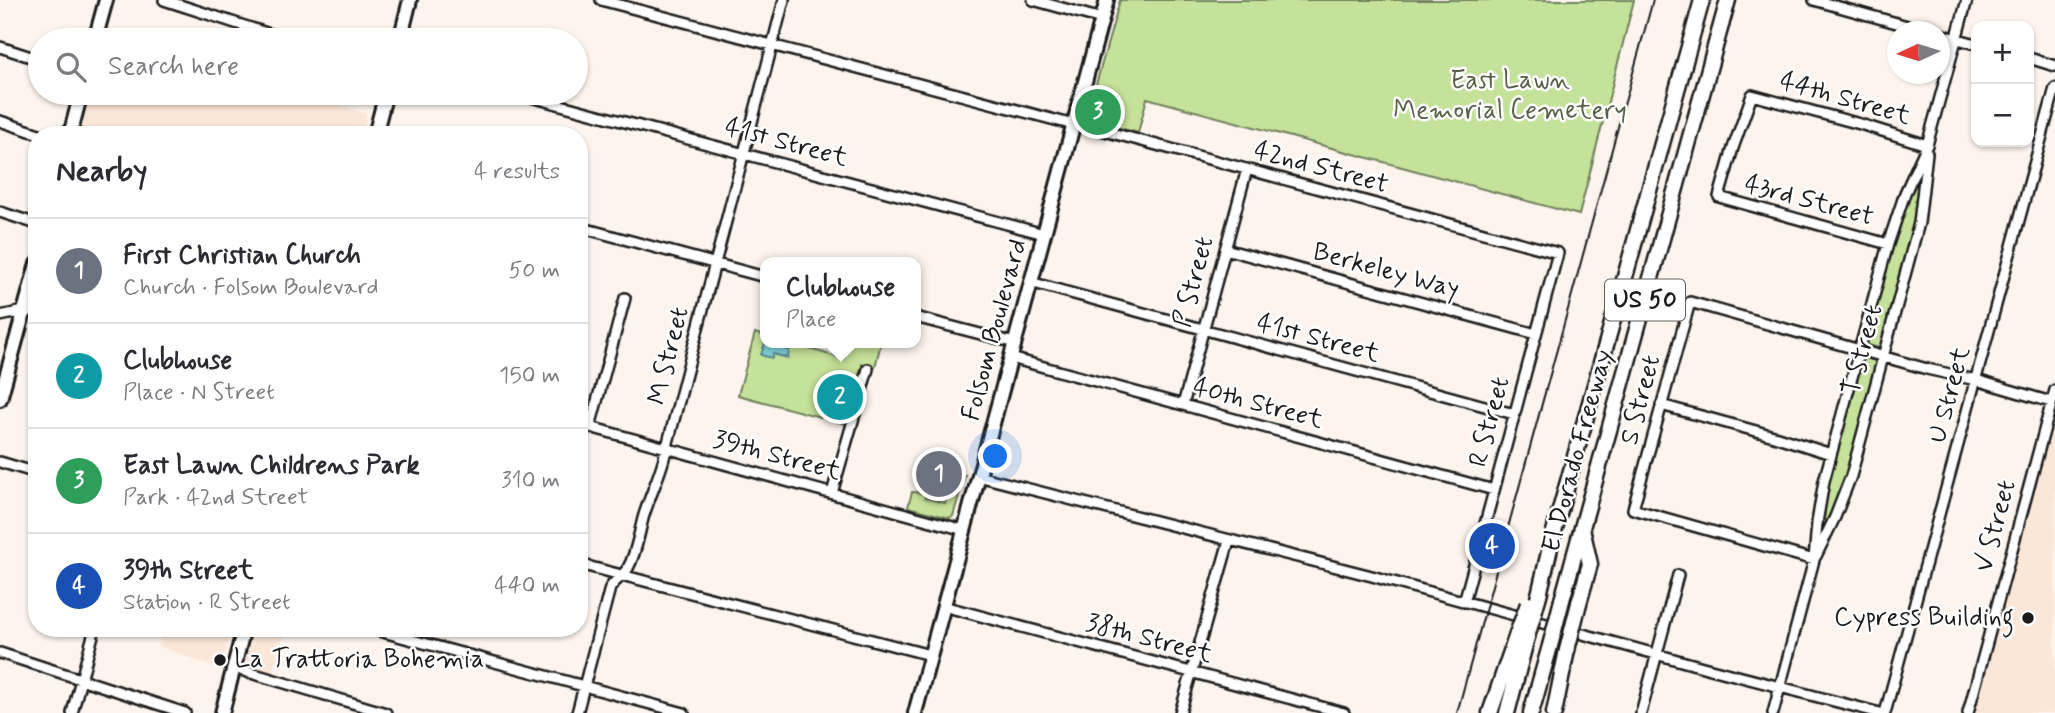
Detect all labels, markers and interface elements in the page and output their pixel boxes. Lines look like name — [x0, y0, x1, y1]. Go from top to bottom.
north arrow — [1887, 21, 1950, 84]
map controls — [1971, 21, 2034, 147]
button: + — [1971, 21, 2034, 84]
search box — [28, 28, 588, 105]
icon: search — [52, 48, 90, 86]
text: Search here — [108, 50, 239, 84]
park label: East Lawn Memorial Cemetery — [1393, 64, 1627, 128]
street label: 44th Street — [1776, 64, 1914, 134]
button: − — [1971, 84, 2034, 147]
pin: 3 — [1075, 86, 1121, 138]
street label: 41st Street — [721, 110, 851, 176]
street label: 42nd Street — [1250, 134, 1392, 202]
text: Nearby — [56, 152, 147, 191]
text: 4 results — [474, 157, 560, 187]
street label: 43rd Street — [1741, 167, 1877, 235]
street label: P Street — [1166, 233, 1222, 331]
street label: Folsom Boulevard — [954, 235, 1036, 425]
street label: Berkeley Way — [1309, 235, 1463, 307]
text: First Christian Church — [123, 239, 361, 273]
text: 1 — [74, 256, 84, 286]
text: 50 m — [509, 256, 560, 286]
popup — [760, 257, 921, 348]
text: Clubhouse — [786, 271, 895, 305]
text: Church · Folsom Boulevard — [123, 273, 378, 303]
road number: US 50 — [1605, 279, 1685, 320]
street label: T Street — [1835, 301, 1891, 399]
street label: M Street — [640, 303, 698, 409]
text: Place — [786, 305, 836, 335]
street label: 41st Street — [1253, 306, 1383, 372]
street label: U Street — [1921, 343, 1979, 447]
text: Clubhouse — [123, 344, 232, 378]
street label: El Dorado Freeway — [1535, 346, 1621, 556]
street label: S Street — [1613, 351, 1669, 449]
text: 2 — [73, 361, 85, 391]
text: 150 m — [499, 361, 560, 391]
street label: 40th Street — [1189, 370, 1327, 438]
pin: 2 — [817, 371, 863, 423]
street label: R Street — [1462, 373, 1518, 471]
text: Place · N Street — [123, 378, 275, 408]
street label: 39th Street — [710, 423, 844, 489]
your location — [978, 439, 1012, 473]
pin: 1 — [916, 448, 962, 500]
text: East Lawn Childrens Park — [123, 449, 420, 483]
text: 3 — [74, 466, 84, 496]
text: 310 m — [501, 466, 560, 496]
street label: V Street — [1967, 476, 2025, 576]
text: Park · 42nd Street — [123, 483, 308, 513]
pin: 4 — [1469, 520, 1515, 572]
text: 39th Street — [123, 554, 254, 588]
text: 4 — [72, 571, 86, 601]
text: 440 m — [494, 571, 560, 601]
text: Station · R Street — [123, 588, 291, 618]
place label: Cypress Building — [1834, 601, 2014, 638]
street label: 38th Street — [1082, 606, 1216, 672]
marker: Cypress Building — [2020, 610, 2036, 626]
place label: La Trattoria Bohemia — [234, 643, 484, 677]
marker: La Trattoria Bohemia — [212, 652, 228, 668]

